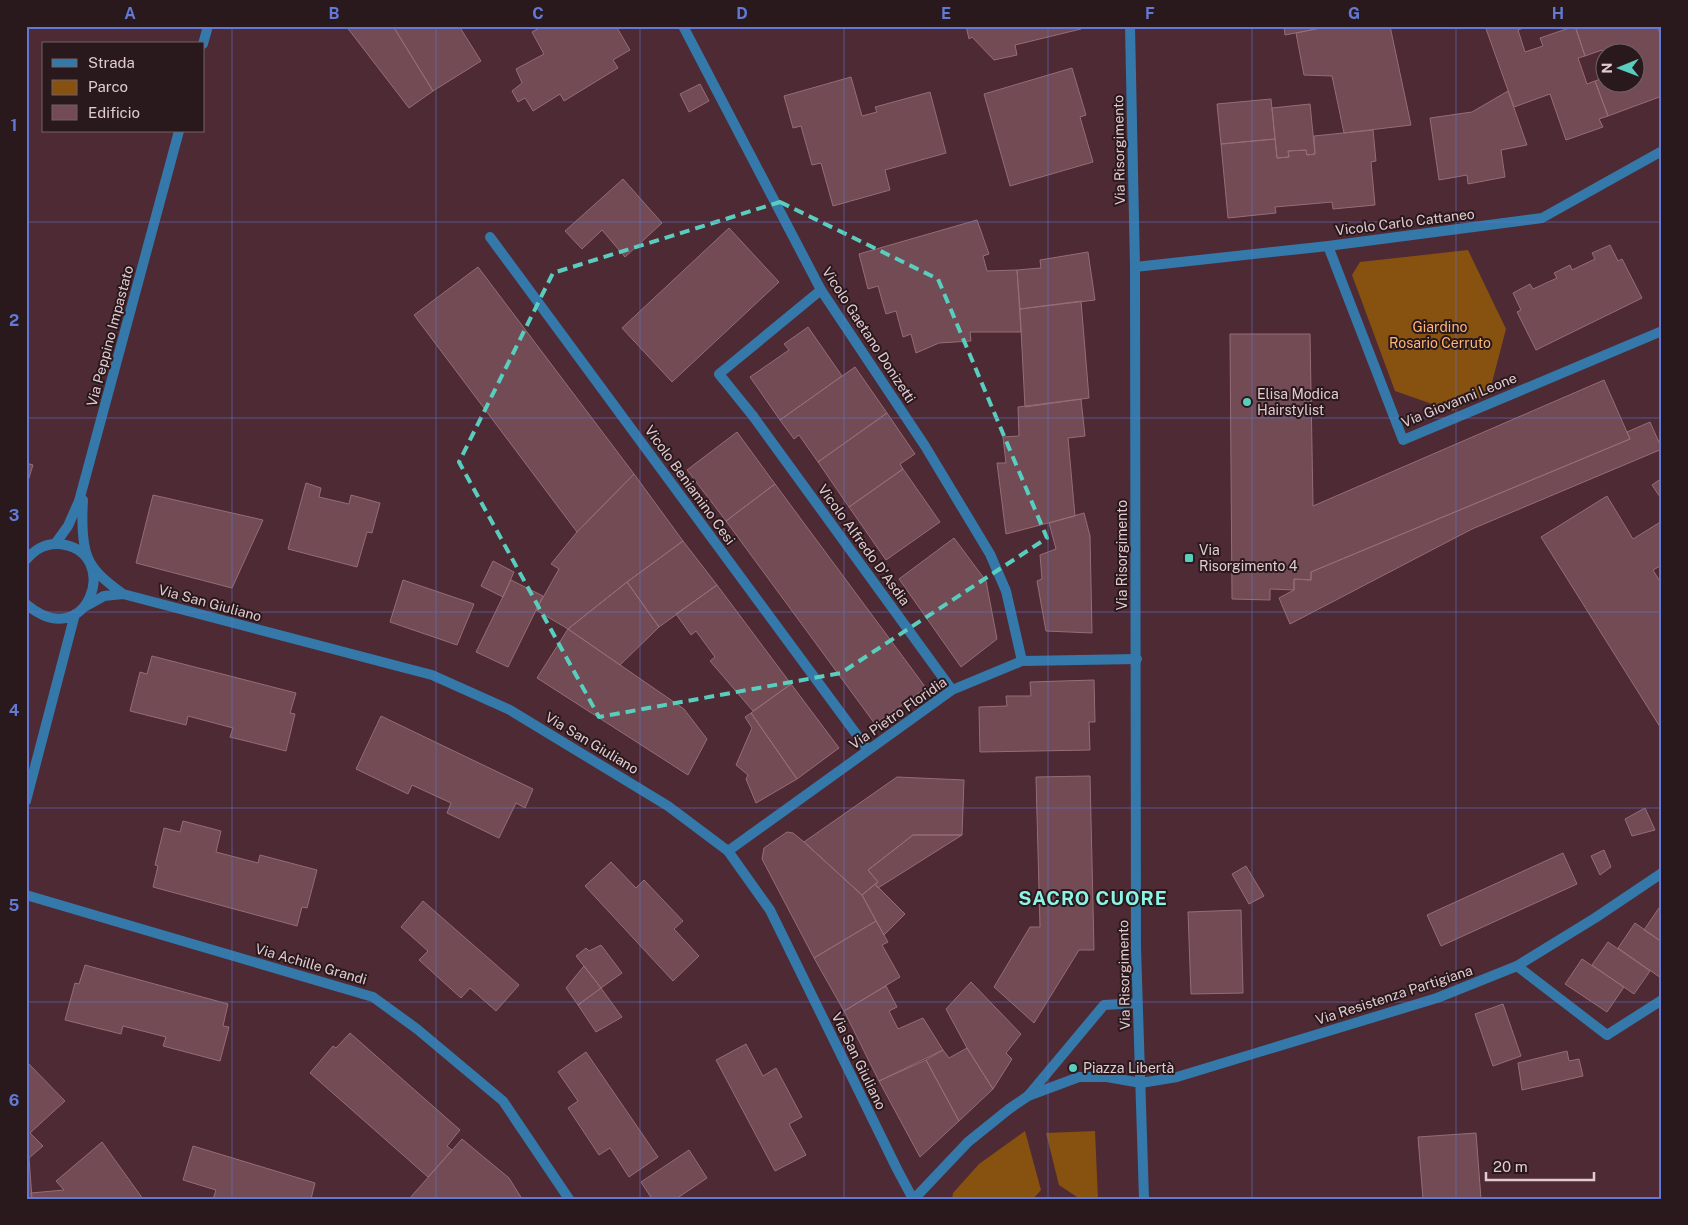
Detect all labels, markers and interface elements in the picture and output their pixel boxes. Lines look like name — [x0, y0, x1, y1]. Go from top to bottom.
text: A — [124, 4, 136, 23]
text: B — [329, 4, 340, 23]
text: C — [532, 4, 544, 23]
text: D — [736, 4, 748, 23]
text: E — [941, 4, 951, 23]
text: F — [1145, 4, 1155, 23]
text: G — [1348, 4, 1360, 23]
text: H — [1552, 4, 1564, 23]
legend — [42, 42, 205, 132]
north arrow — [1596, 42, 1646, 92]
text: Strada — [88, 54, 135, 71]
text: N — [1599, 63, 1615, 74]
text: Parco — [88, 78, 128, 95]
street label: Via Risorgimento — [1110, 95, 1128, 205]
text: Edificio — [88, 104, 140, 121]
text: 1 — [11, 116, 17, 135]
street label: Vicolo Carlo Cattaneo — [1334, 206, 1476, 238]
street label: Via Peppino Impastato — [83, 264, 137, 408]
street label: Vicolo Gaetano Donizetti — [819, 264, 919, 406]
text: 2 — [9, 311, 19, 330]
park label: Giardino Rosario Cerruto — [1389, 319, 1491, 351]
street label: Via Giovanni Leone — [1399, 370, 1519, 430]
place label: Elisa Modica Hairstylist — [1257, 386, 1339, 418]
marker: Elisa Modica Hairstylist — [1241, 396, 1253, 408]
street label: Vicolo Beniamino Cesi — [641, 422, 739, 548]
street label: Vicolo Alfredo D'Asdia — [815, 481, 913, 609]
street label: Via Risorgimento — [1114, 500, 1130, 610]
text: 3 — [9, 506, 19, 525]
place label: Via Risorgimento 4 — [1199, 542, 1298, 574]
marker: Via Risorgimento 4 — [1183, 552, 1195, 564]
street label: Via San Giuliano — [157, 582, 263, 624]
street label: Via Pietro Floridia — [846, 674, 950, 752]
text: 4 — [9, 701, 20, 720]
street label: Via San Giuliano — [542, 709, 642, 777]
district label: SACRO CUORE — [1018, 887, 1168, 909]
text: 5 — [9, 896, 20, 915]
street label: Via Risorgimento — [1115, 920, 1133, 1030]
street label: Via Achille Grandi — [253, 940, 369, 988]
street label: Via Resistenza Partigiana — [1313, 962, 1475, 1028]
street label: Via San Giuliano — [829, 1010, 889, 1112]
place label: Piazza Libertà — [1083, 1060, 1174, 1076]
marker: Piazza Libertà — [1067, 1062, 1079, 1074]
text: 6 — [9, 1091, 19, 1110]
scale bar — [1486, 1150, 1593, 1182]
text: 20 m — [1493, 1158, 1528, 1175]

